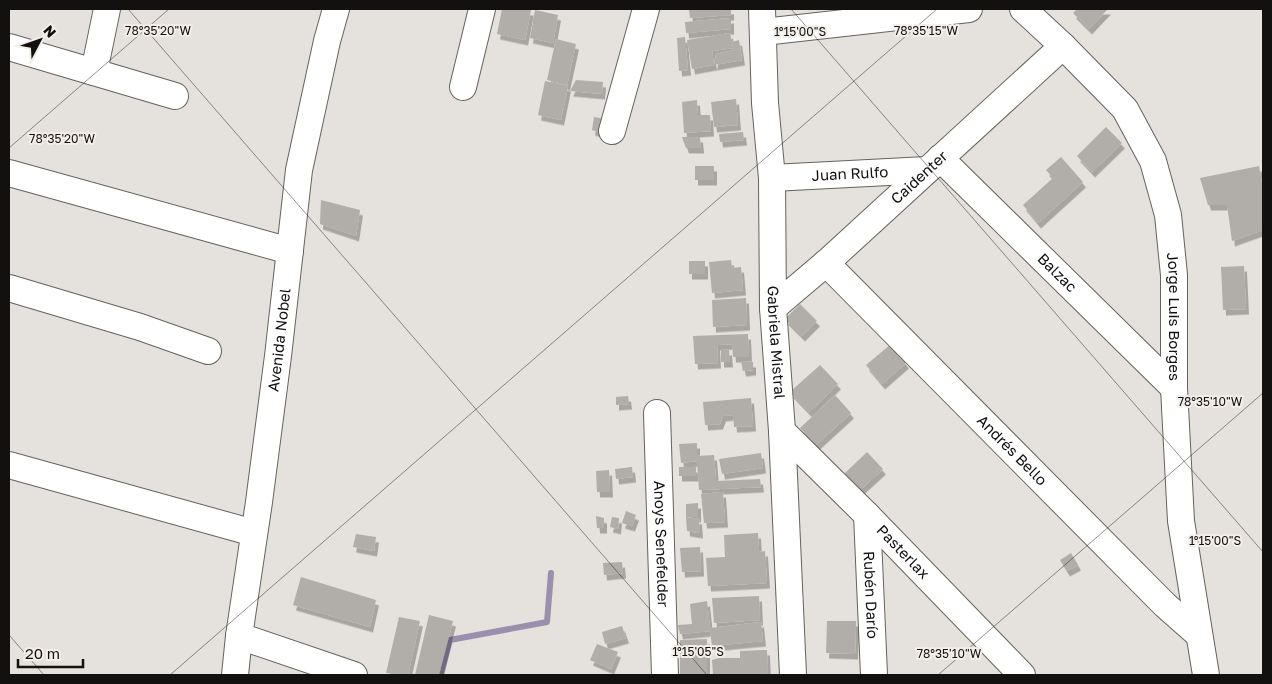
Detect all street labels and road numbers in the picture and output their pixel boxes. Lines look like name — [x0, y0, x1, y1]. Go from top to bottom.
street label: Caidenter — [887, 146, 951, 207]
street label: Juan Rulfo — [811, 162, 889, 184]
street label: Balzac — [1034, 249, 1081, 295]
street label: Jorge Luis Borges — [1164, 252, 1184, 381]
street label: Gabriela Mistral — [765, 286, 790, 400]
street label: Avenida Nobel — [263, 287, 294, 393]
street label: Andrés Bello — [974, 411, 1051, 489]
street label: Anoys Senefelder — [651, 480, 673, 608]
street label: Pasterlax — [873, 521, 934, 582]
street label: Rubén Darío — [861, 551, 882, 639]

